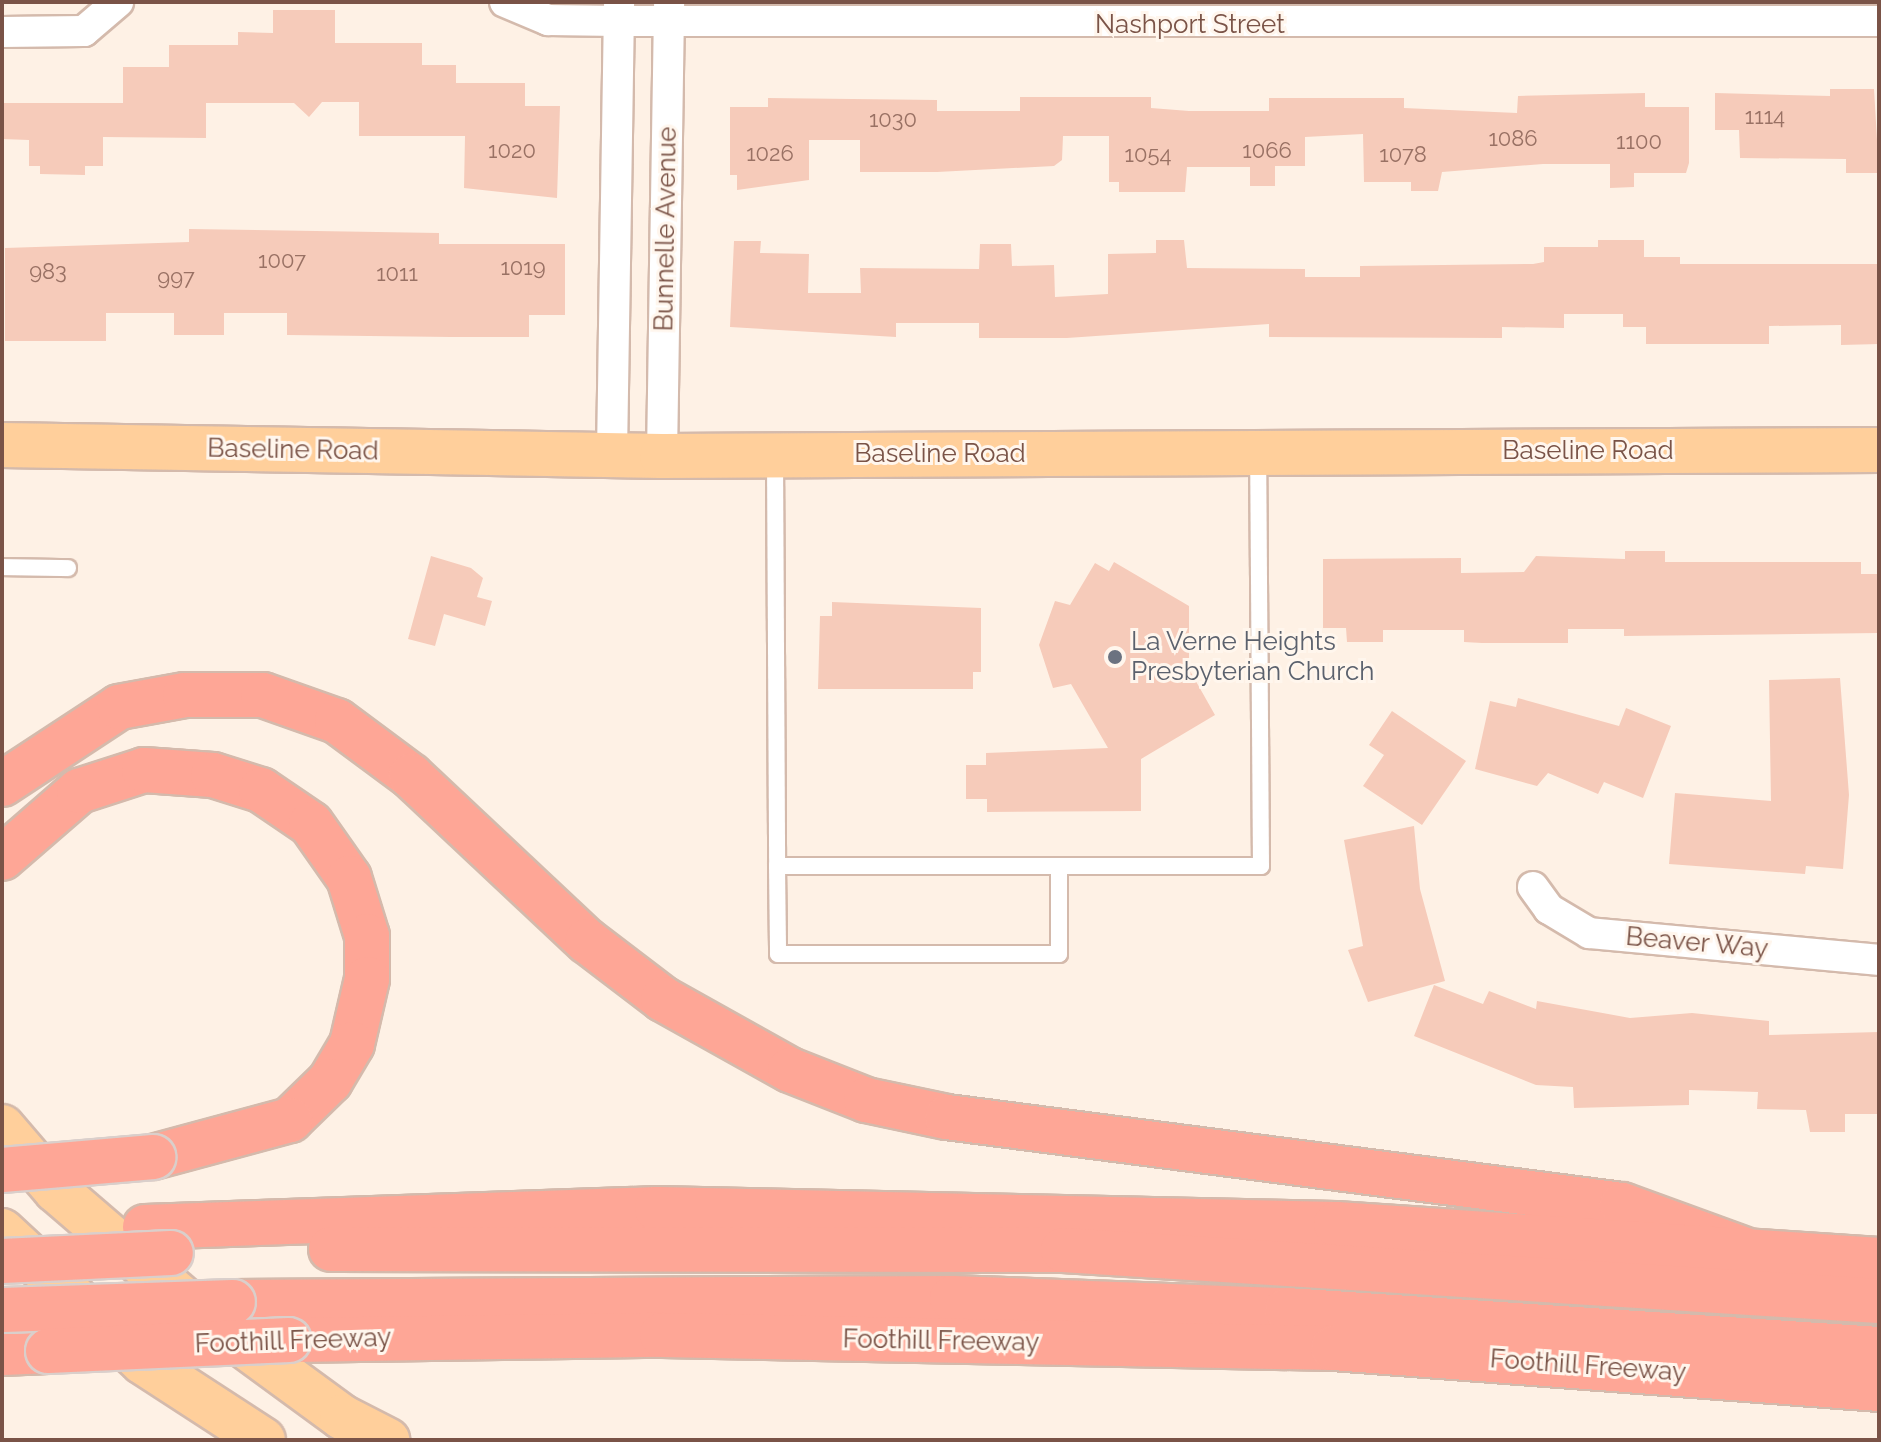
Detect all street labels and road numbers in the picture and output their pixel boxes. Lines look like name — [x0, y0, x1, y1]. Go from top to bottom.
street label: Nashport Street — [1095, 9, 1285, 41]
street label: Bunnelle Avenue — [649, 126, 683, 332]
street label: Baseline Road — [207, 433, 379, 467]
street label: Baseline Road — [1502, 435, 1674, 467]
street label: Baseline Road — [854, 438, 1026, 470]
street label: Beaver Way — [1624, 921, 1770, 965]
street label: Foothill Freeway — [194, 1322, 392, 1360]
street label: Foothill Freeway — [842, 1324, 1040, 1358]
street label: Foothill Freeway — [1488, 1344, 1688, 1388]

